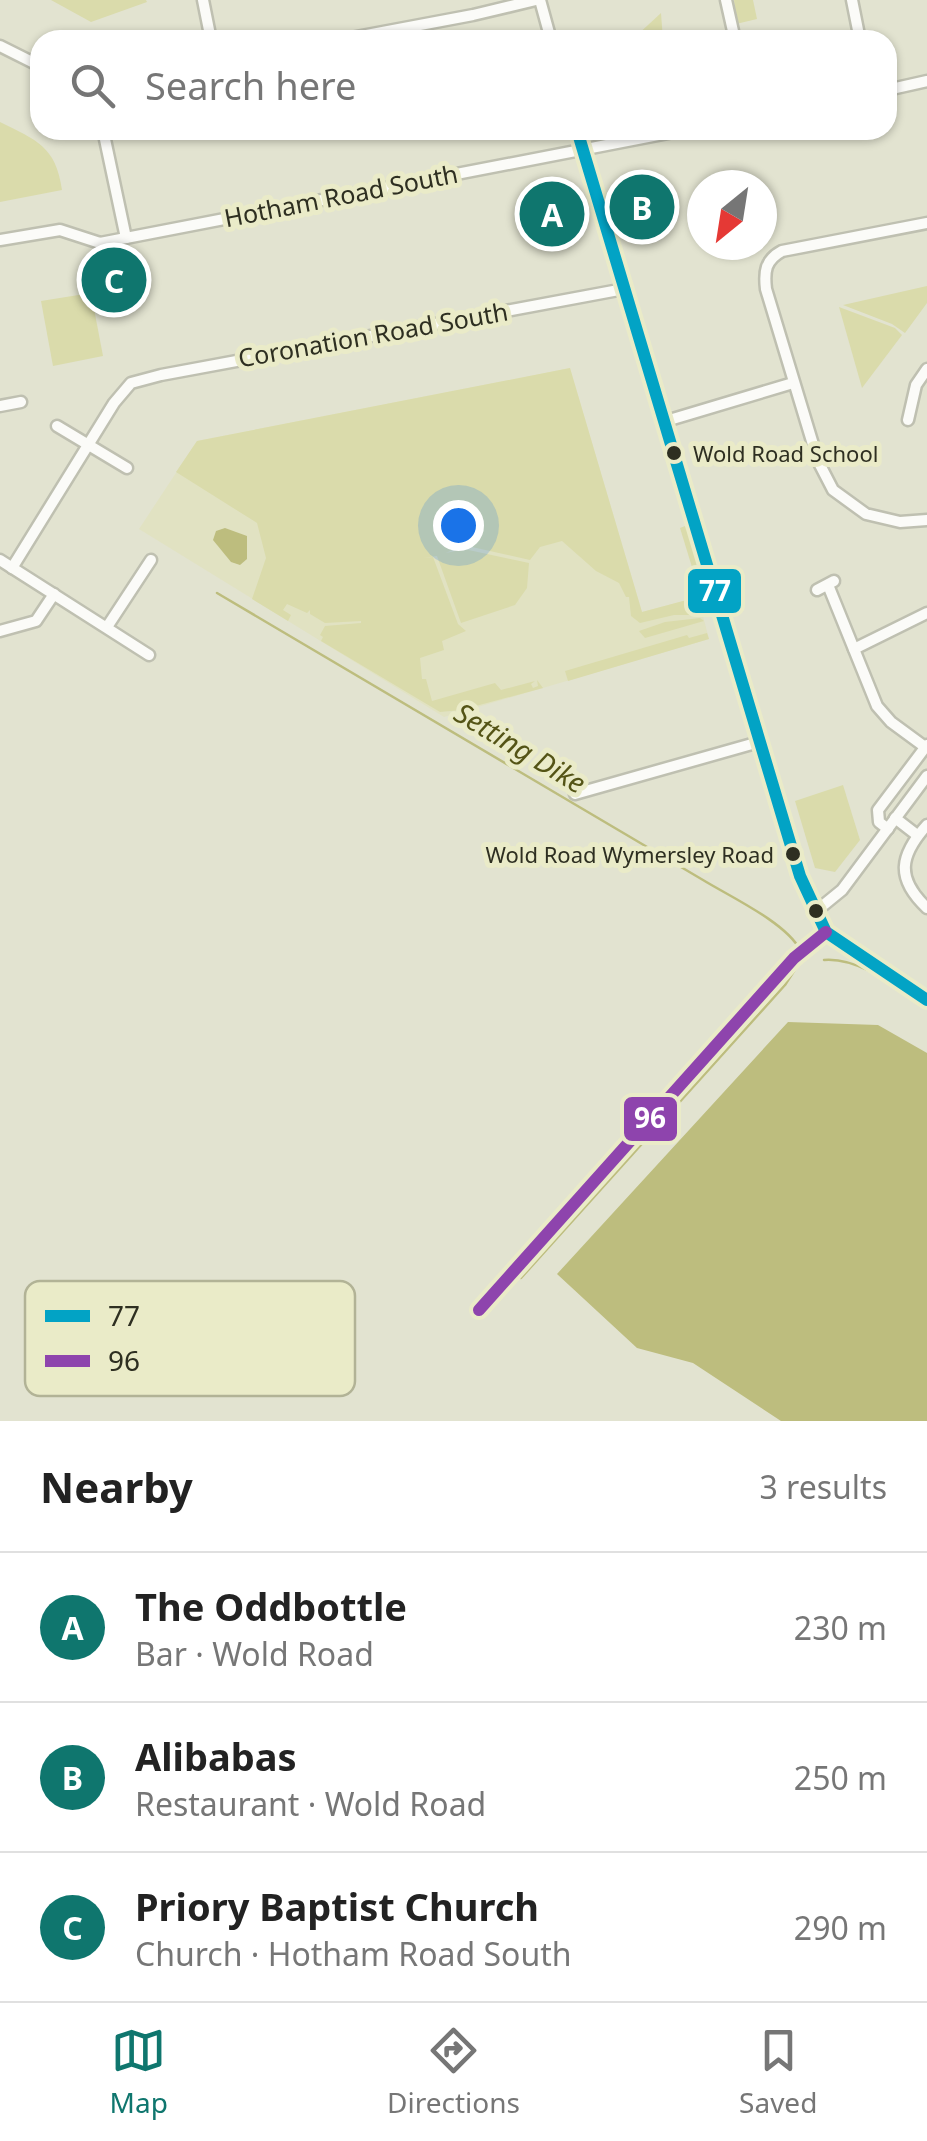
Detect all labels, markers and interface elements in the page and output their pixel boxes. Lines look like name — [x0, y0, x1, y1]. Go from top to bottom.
search box — [30, 30, 897, 140]
icon: search — [65, 58, 120, 113]
text: Search here — [145, 59, 356, 111]
street label: Hotham Road South — [221, 156, 461, 234]
pin: B — [610, 170, 674, 244]
north arrow — [687, 170, 777, 260]
pin: A — [520, 176, 584, 252]
pin: C — [82, 242, 146, 318]
street label: Coronation Road South — [235, 294, 510, 374]
place label: Wold Road School — [693, 438, 878, 468]
marker: Wold Road School — [664, 443, 684, 463]
your location — [433, 500, 484, 551]
line badge: 77 — [686, 567, 743, 615]
text: 77 — [699, 571, 731, 609]
water label: Setting Dike — [448, 693, 593, 801]
place label: Wold Road Wymersley Road — [485, 839, 774, 869]
marker: Wold Road Wymersley Road — [783, 844, 803, 864]
unlabelled marker — [806, 901, 826, 921]
line badge: 96 — [622, 1095, 679, 1143]
text: 96 — [634, 1098, 666, 1136]
legend — [25, 1281, 355, 1396]
text: 77 — [108, 1296, 140, 1334]
text: 96 — [108, 1341, 140, 1379]
text: Nearby — [40, 1458, 193, 1515]
text: 3 results — [760, 1465, 887, 1508]
text: The Oddbottle — [135, 1580, 407, 1632]
text: A — [61, 1606, 84, 1649]
text: 230 m — [794, 1606, 887, 1649]
text: Bar · Wold Road — [135, 1632, 374, 1675]
text: Alibabas — [135, 1730, 297, 1782]
text: B — [62, 1756, 83, 1799]
text: 250 m — [794, 1756, 887, 1799]
text: Restaurant · Wold Road — [135, 1782, 486, 1825]
text: Priory Baptist Church — [135, 1880, 539, 1932]
text: C — [62, 1906, 83, 1949]
text: 290 m — [794, 1906, 887, 1949]
text: Church · Hotham Road South — [135, 1932, 572, 1975]
tab: Map — [110, 2023, 168, 2121]
tab: Directions — [387, 2023, 520, 2121]
tab: Saved — [739, 2023, 817, 2121]

